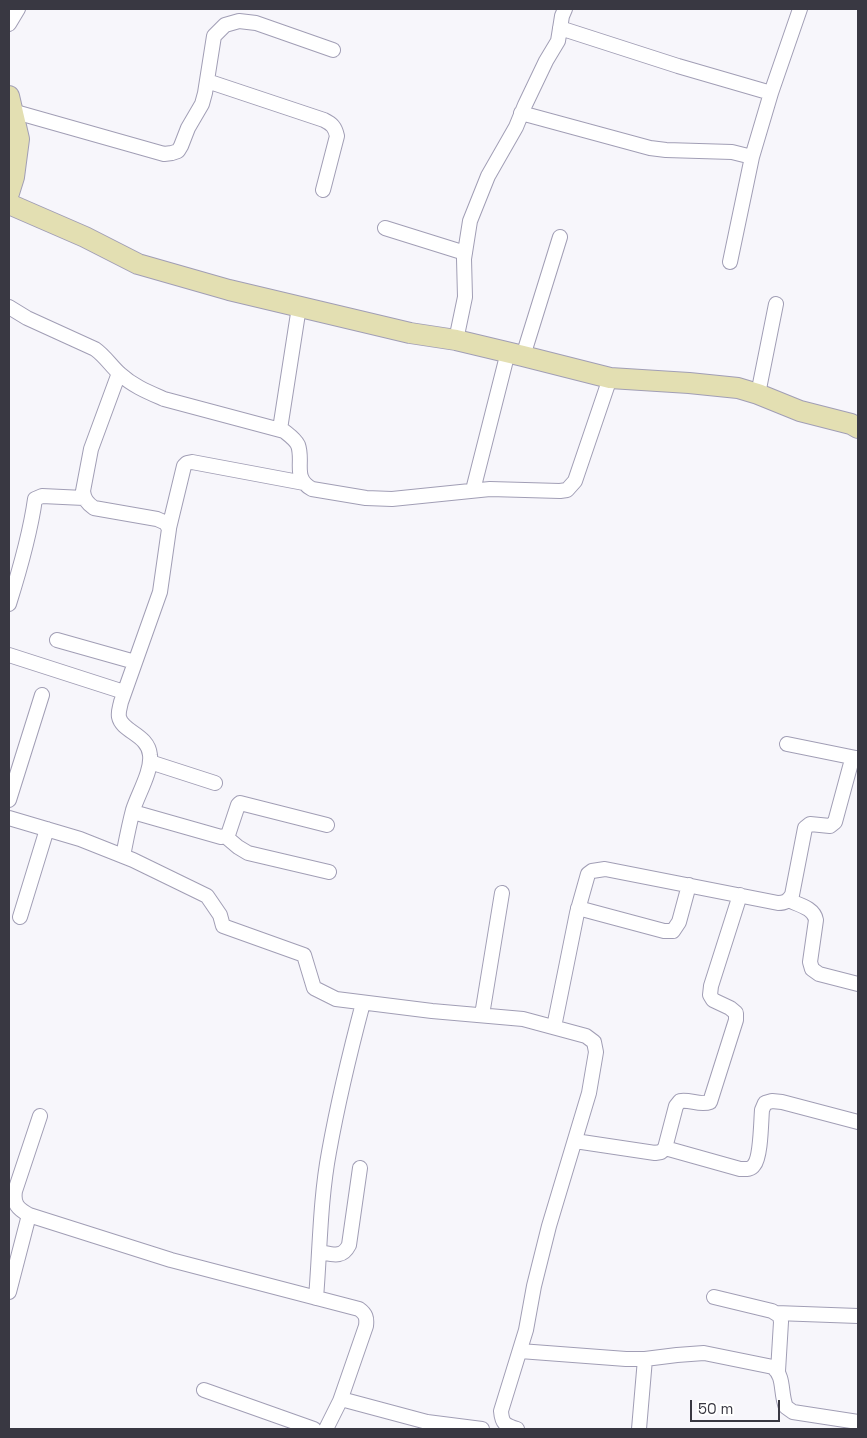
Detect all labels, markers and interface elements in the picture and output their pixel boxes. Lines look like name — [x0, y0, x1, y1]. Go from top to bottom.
scale bar — [692, 1390, 782, 1422]
text: 50 m — [698, 1399, 733, 1418]

